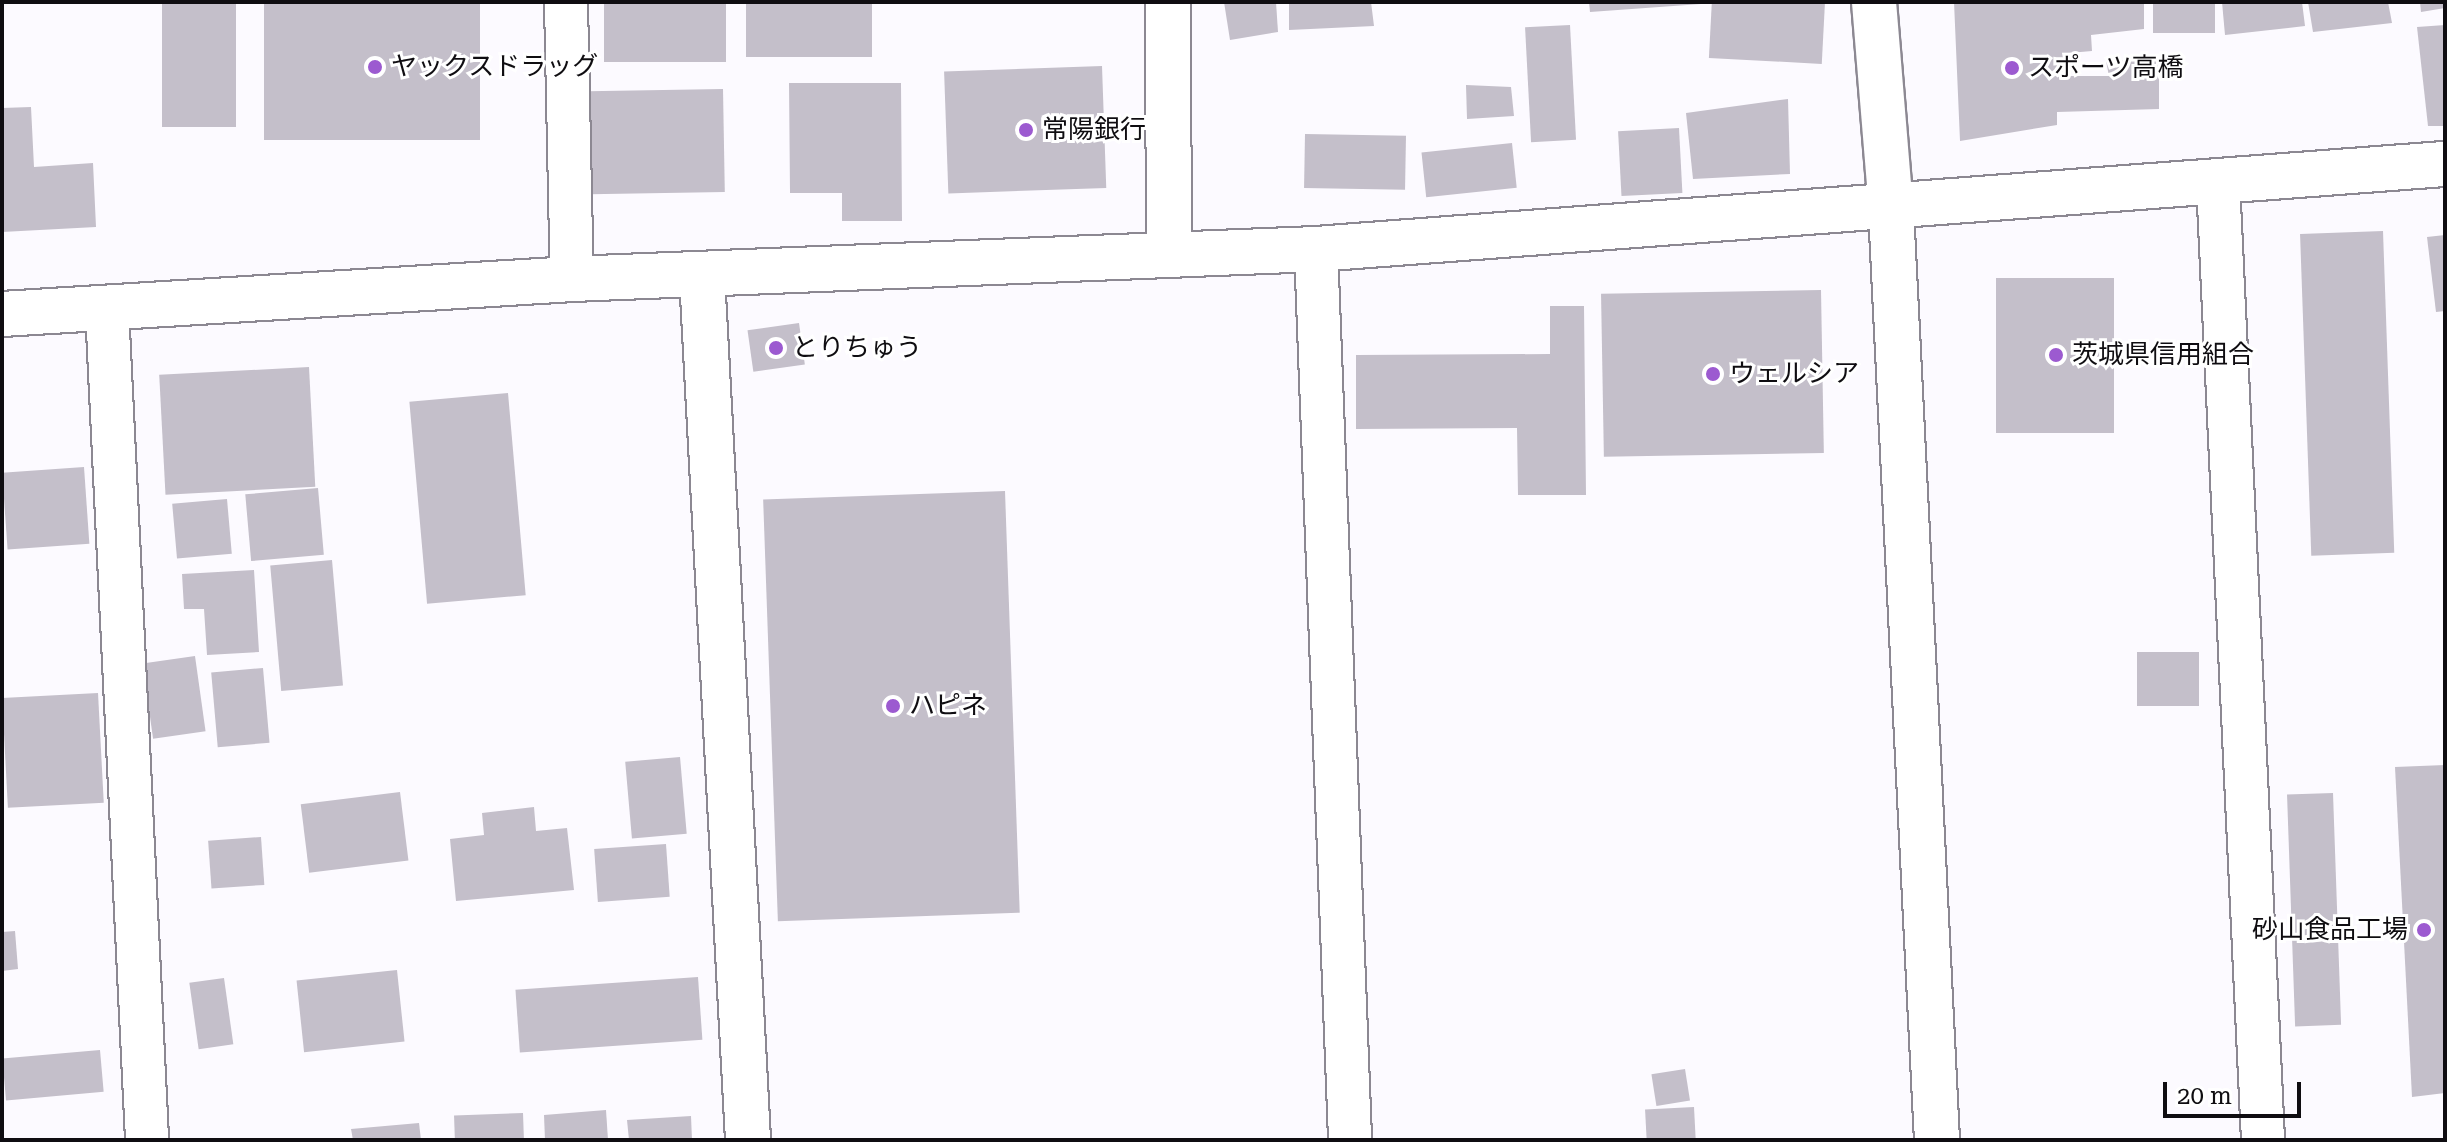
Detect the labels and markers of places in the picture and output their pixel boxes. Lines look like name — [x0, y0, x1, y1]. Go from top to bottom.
place label: ヤックスドラッグ — [391, 51, 599, 83]
place label: スポーツ高橋 — [2028, 52, 2184, 84]
marker: ヤックスドラッグ — [366, 58, 384, 76]
marker: スポーツ高橋 — [2003, 59, 2021, 77]
place label: 常陽銀行 — [1042, 114, 1146, 146]
marker: 常陽銀行 — [1017, 121, 1035, 139]
place label: とりちゅう — [792, 332, 922, 364]
marker: とりちゅう — [767, 339, 785, 357]
place label: 茨城県信用組合 — [2072, 339, 2254, 371]
marker: 茨城県信用組合 — [2047, 346, 2065, 364]
place label: ウェルシア — [1729, 358, 1859, 390]
marker: ウェルシア — [1704, 365, 1722, 383]
place label: ハピネ — [909, 690, 987, 722]
marker: ハピネ — [884, 697, 902, 715]
place label: 砂山食品工場 — [2252, 914, 2408, 946]
marker: 砂山食品工場 — [2415, 921, 2433, 939]

